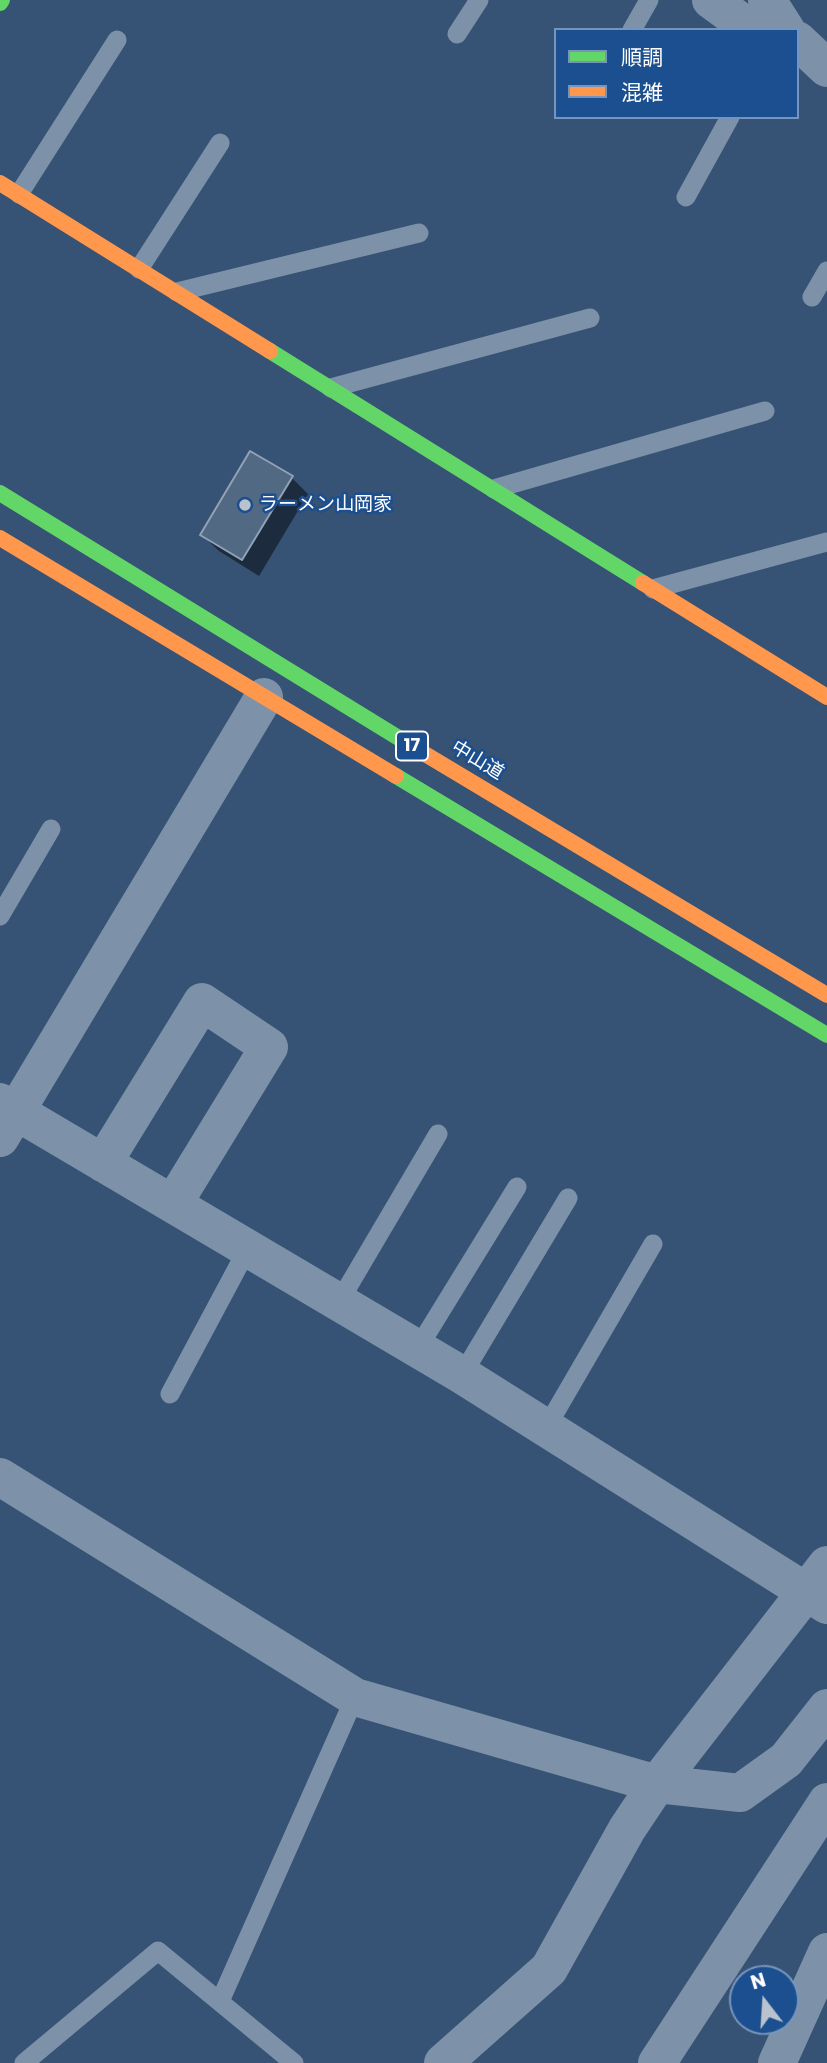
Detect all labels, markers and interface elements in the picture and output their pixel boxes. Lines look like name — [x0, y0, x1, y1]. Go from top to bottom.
legend — [554, 28, 799, 119]
text: 順調 — [621, 43, 663, 72]
text: 混雑 — [621, 78, 663, 107]
place label: ラーメン山岡家 — [259, 494, 392, 516]
marker: ラーメン山岡家 — [237, 497, 253, 513]
road number: 17 — [396, 732, 428, 760]
street label: 中山道 — [447, 737, 507, 785]
north arrow — [729, 1965, 799, 2035]
text: N — [748, 1966, 769, 1996]

